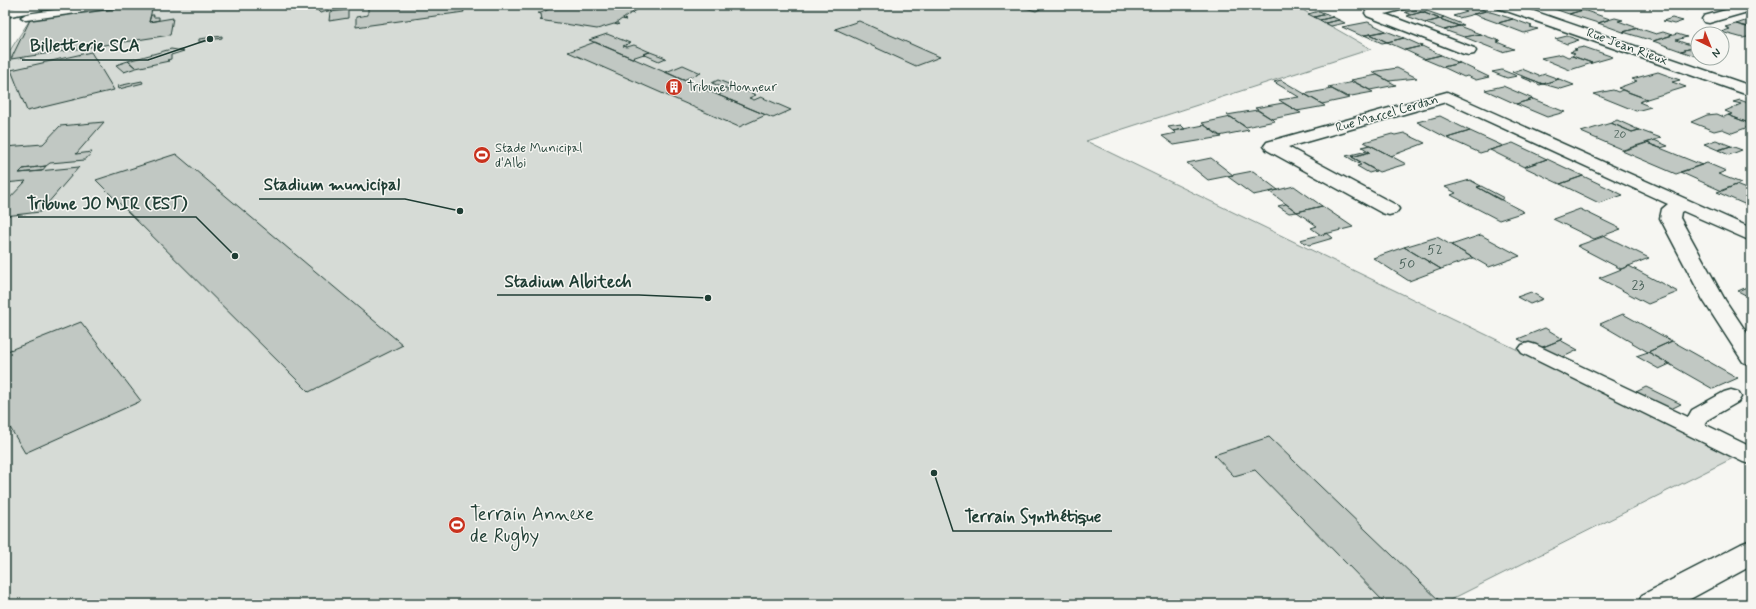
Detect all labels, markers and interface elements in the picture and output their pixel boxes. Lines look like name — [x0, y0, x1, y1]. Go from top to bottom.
street label: Rue Jean Rieux — [1584, 24, 1671, 70]
north arrow — [1690, 26, 1730, 66]
callout: Billetterie SCA — [22, 31, 148, 60]
text: Billetterie SCA — [30, 35, 140, 57]
text: N — [1709, 45, 1724, 60]
building icon: Tribune Honneur — [664, 77, 684, 97]
place label: Tribune Honneur — [687, 79, 778, 96]
street label: Rue Marcel Cerdan — [1334, 91, 1440, 137]
house number: 20 — [1614, 127, 1627, 143]
place label: Stade Municipal d'Albi — [495, 140, 583, 172]
sports icon: Stade Municipal d'Albi — [472, 145, 492, 165]
callout: Stadium municipal — [259, 170, 405, 199]
text: Stadium municipal — [264, 174, 401, 196]
callout: Tribune JO MIR (EST) — [18, 188, 196, 217]
text: Tribune JO MIR (EST) — [27, 193, 188, 215]
house number: 52 — [1427, 241, 1443, 259]
house number: 50 — [1399, 255, 1415, 273]
callout: Stadium Albitech — [497, 266, 639, 295]
text: Stadium Albitech — [504, 271, 632, 293]
house number: 23 — [1632, 276, 1644, 294]
place label: Terrain Annexe de Rugby — [470, 502, 594, 551]
callout: Terrain Synthétique — [953, 502, 1112, 531]
text: Terrain Synthétique — [965, 506, 1102, 528]
sports icon: Terrain Annexe de Rugby — [447, 515, 467, 535]

